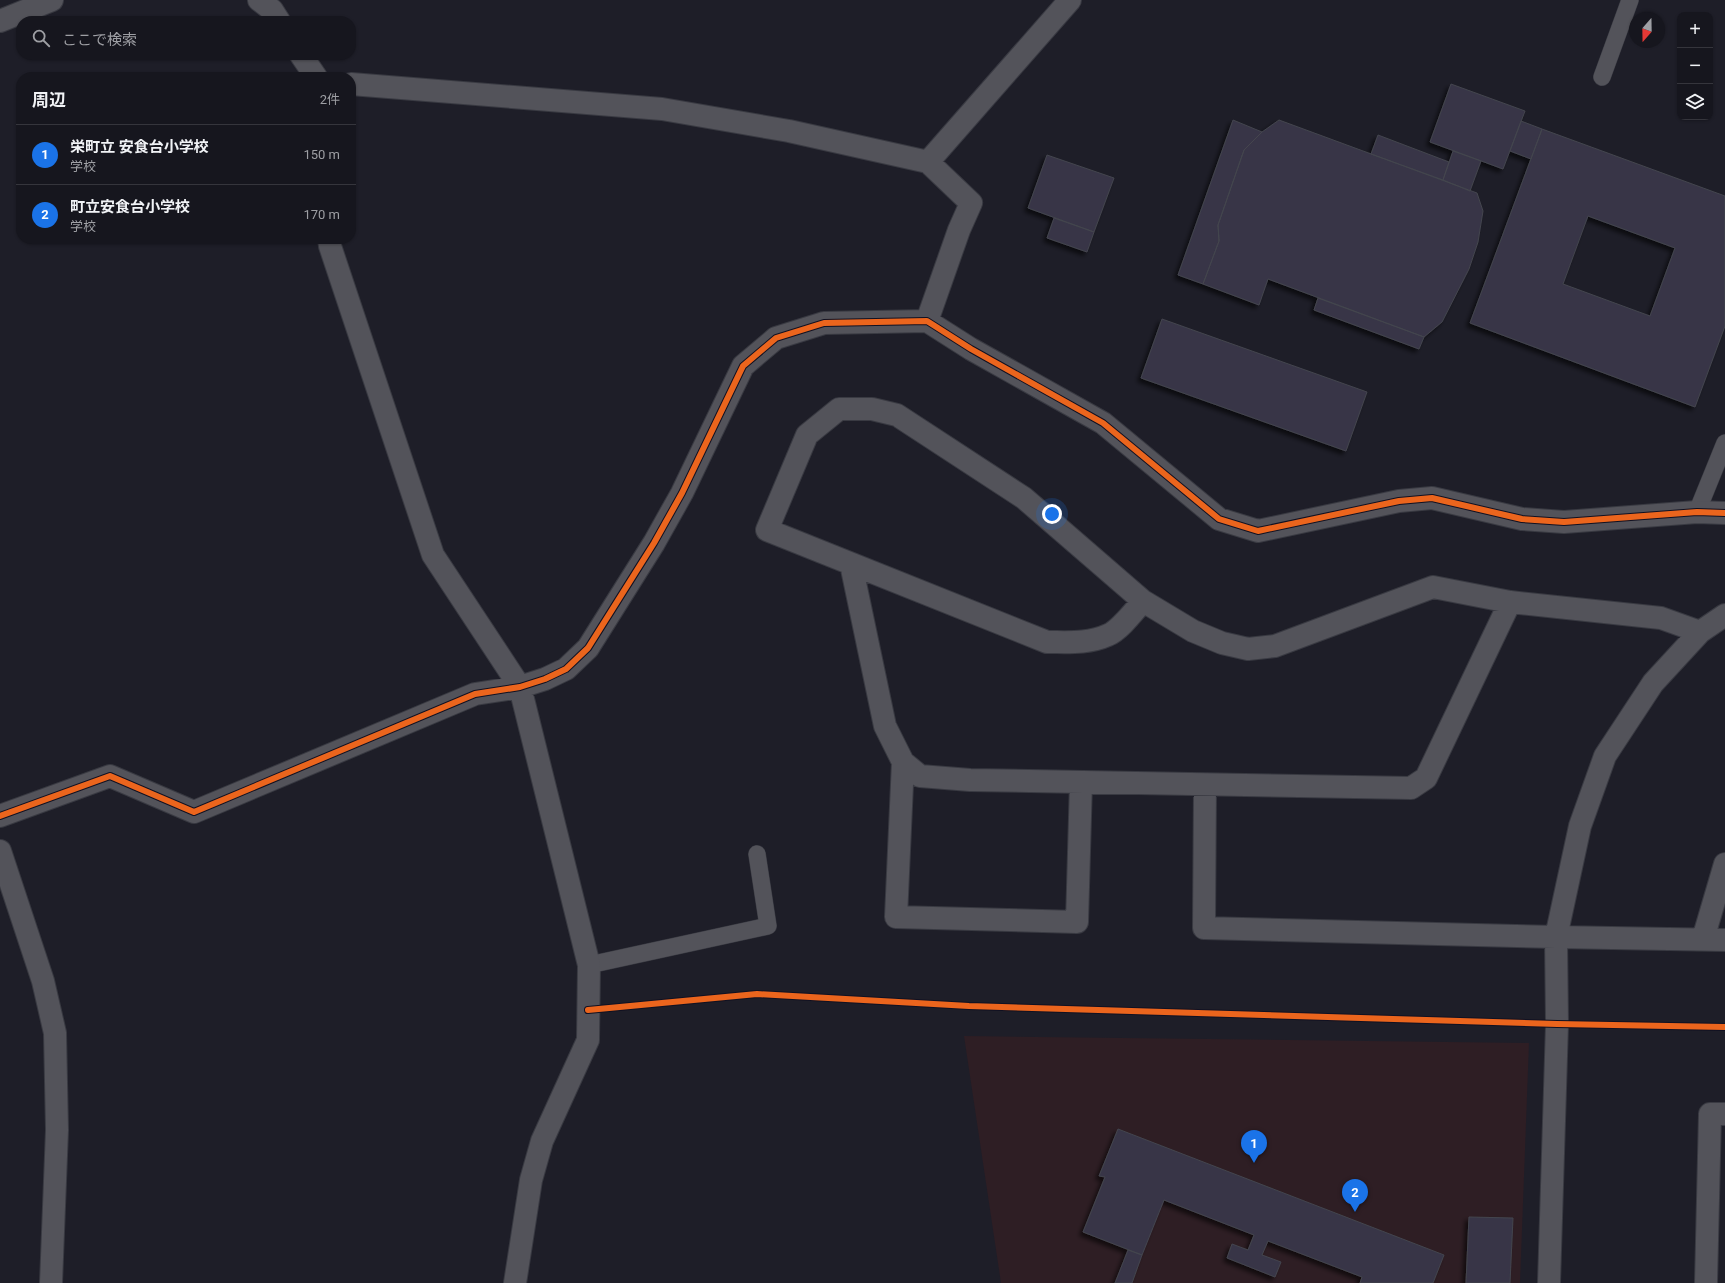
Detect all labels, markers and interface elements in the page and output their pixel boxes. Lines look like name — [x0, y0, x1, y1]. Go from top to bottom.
north arrow — [1629, 12, 1665, 48]
map controls — [1677, 12, 1713, 120]
button: + — [1677, 12, 1713, 48]
search box — [16, 16, 356, 60]
icon: search — [30, 27, 52, 49]
text: ここで検索 — [62, 31, 137, 49]
button: − — [1677, 48, 1713, 84]
button: layers — [1677, 84, 1713, 120]
text: 周辺 — [32, 90, 66, 110]
text: 2件 — [320, 92, 340, 107]
text: 栄町立 安食台小学校 — [70, 138, 209, 156]
text: 1 — [41, 147, 49, 162]
text: 150 m — [303, 147, 340, 162]
text: 学校 — [70, 159, 96, 174]
text: 町立安食台小学校 — [70, 198, 190, 216]
text: 2 — [41, 207, 49, 222]
text: 170 m — [303, 207, 340, 222]
text: 学校 — [70, 219, 96, 234]
your location — [1042, 504, 1062, 524]
pin: 1 — [1241, 1130, 1267, 1163]
pin: 2 — [1342, 1179, 1368, 1212]

